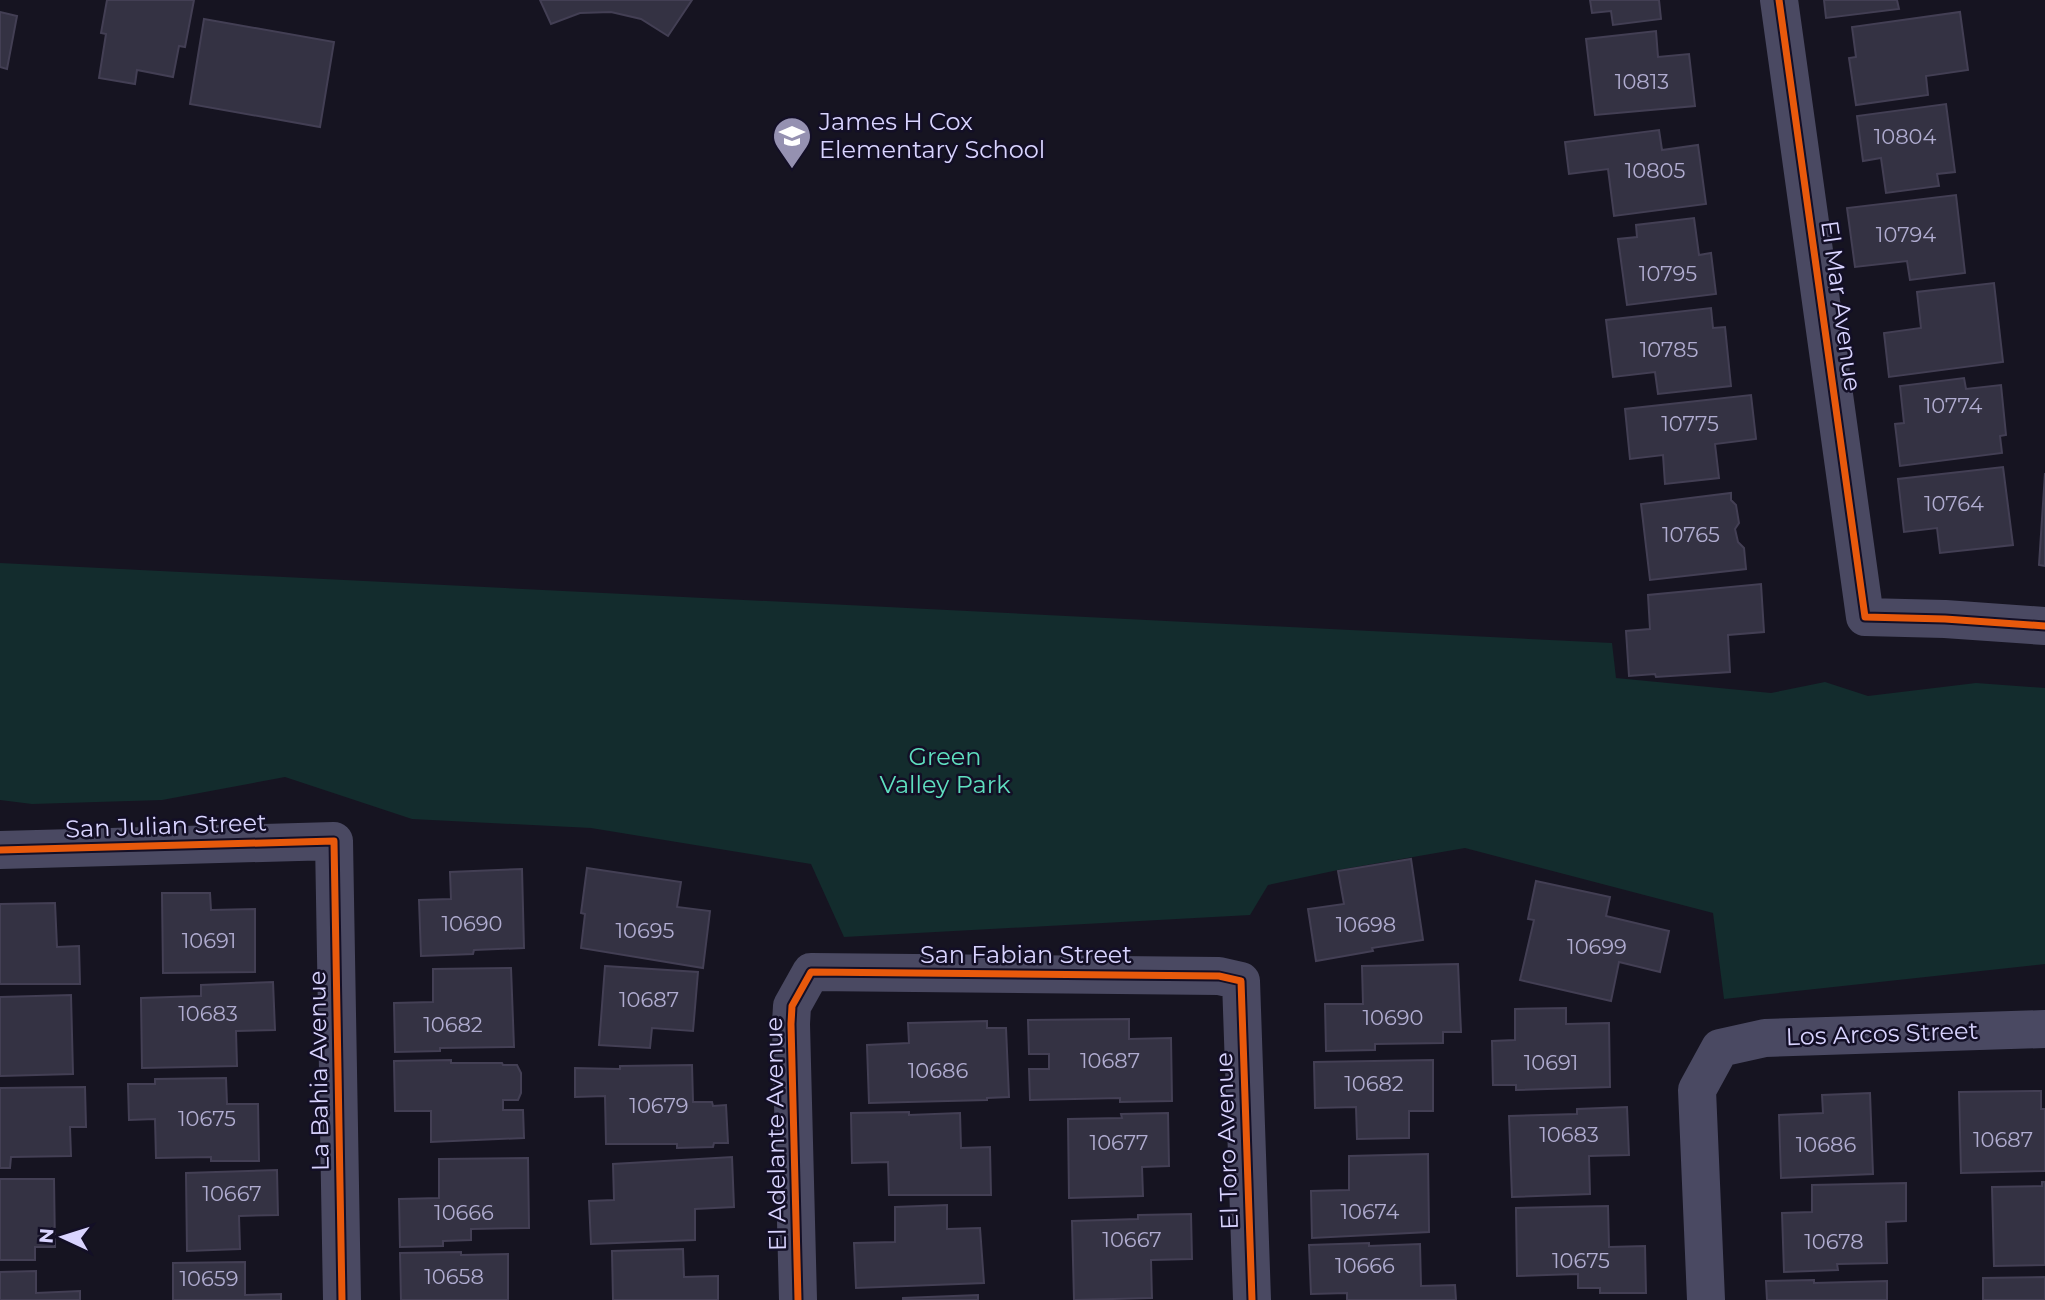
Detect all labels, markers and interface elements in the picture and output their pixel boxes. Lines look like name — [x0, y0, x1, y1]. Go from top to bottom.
house number: 10813 — [1615, 69, 1669, 94]
place label: James H Cox Elementary School — [818, 107, 1045, 164]
school or university icon: James H Cox Elementary School — [771, 115, 813, 170]
house number: 10804 — [1874, 124, 1936, 149]
house number: 10805 — [1625, 158, 1685, 183]
street label: El Mar Avenue — [1815, 219, 1868, 393]
house number: 10794 — [1876, 222, 1936, 247]
house number: 10795 — [1639, 261, 1697, 286]
house number: 10785 — [1640, 337, 1698, 362]
house number: 10774 — [1924, 393, 1982, 418]
house number: 10775 — [1661, 411, 1719, 436]
house number: 10764 — [1924, 491, 1984, 516]
house number: 10765 — [1662, 522, 1720, 547]
park label: Green Valley Park — [880, 742, 1011, 799]
street label: San Julian Street — [65, 807, 268, 844]
house number: 10690 — [442, 911, 502, 936]
house number: 10698 — [1336, 912, 1396, 937]
house number: 10695 — [616, 918, 675, 943]
house number: 10691 — [182, 928, 236, 953]
house number: 10699 — [1567, 934, 1627, 959]
street label: San Fabian Street — [920, 940, 1132, 969]
street label: La Bahia Avenue — [302, 970, 335, 1172]
house number: 10687 — [619, 987, 679, 1012]
house number: 10683 — [178, 1001, 238, 1026]
house number: 10690 — [1363, 1005, 1423, 1030]
house number: 10682 — [423, 1012, 483, 1037]
street label: Los Arcos Street — [1785, 1016, 1979, 1051]
street label: El Adelante Avenue — [759, 1017, 792, 1251]
house number: 10687 — [1080, 1048, 1140, 1073]
house number: 10691 — [1524, 1050, 1578, 1075]
street label: El Toro Avenue — [1209, 1052, 1244, 1230]
house number: 10686 — [908, 1058, 968, 1083]
house number: 10682 — [1344, 1071, 1404, 1096]
house number: 10679 — [629, 1093, 689, 1118]
house number: 10675 — [178, 1106, 236, 1131]
house number: 10683 — [1539, 1122, 1599, 1147]
house number: 10687 — [1973, 1127, 2033, 1152]
house number: 10677 — [1090, 1130, 1148, 1155]
house number: 10686 — [1796, 1132, 1856, 1157]
house number: 10667 — [202, 1181, 262, 1206]
house number: 10674 — [1341, 1199, 1400, 1224]
house number: 10666 — [434, 1200, 494, 1225]
north arrow — [28, 1202, 98, 1272]
text: N — [35, 1227, 59, 1244]
house number: 10667 — [1102, 1227, 1162, 1252]
house number: 10678 — [1804, 1229, 1864, 1254]
house number: 10675 — [1552, 1248, 1610, 1273]
house number: 10666 — [1335, 1253, 1395, 1278]
house number: 10658 — [424, 1264, 484, 1289]
house number: 10659 — [180, 1266, 238, 1291]

